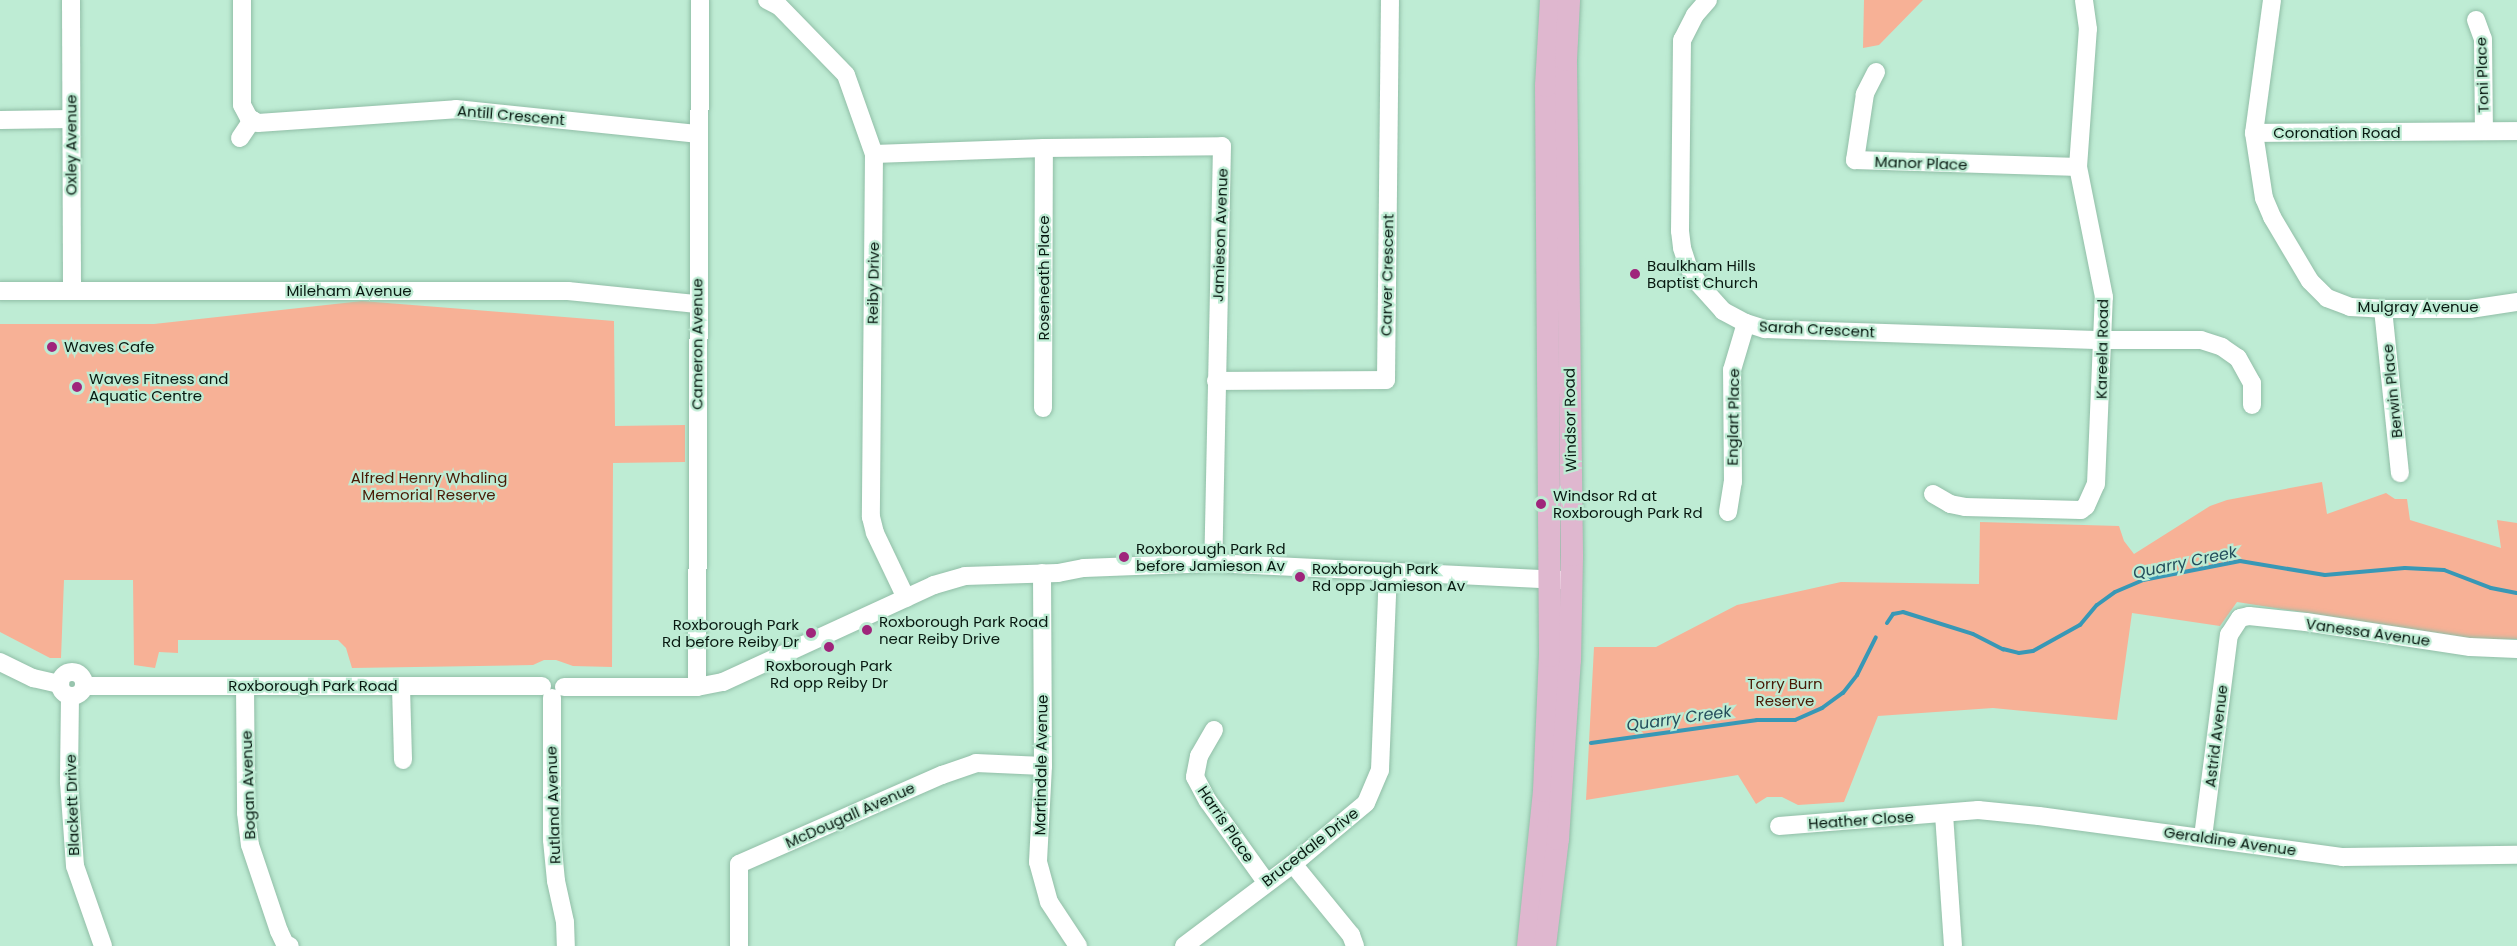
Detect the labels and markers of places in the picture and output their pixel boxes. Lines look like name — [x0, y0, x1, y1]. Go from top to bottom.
place label: Baulkham Hills Baptist Church — [1647, 256, 1758, 291]
marker: Baulkham Hills Baptist Church — [1628, 267, 1642, 281]
place label: Waves Cafe — [64, 338, 154, 356]
marker: Waves Cafe — [45, 340, 59, 354]
place label: Waves Fitness and Aquatic Centre — [89, 369, 228, 404]
marker: Waves Fitness and Aquatic Centre — [70, 380, 84, 394]
place label: Windsor Rd at Roxborough Park Rd — [1553, 486, 1703, 521]
marker: Windsor Rd at Roxborough Park Rd — [1534, 497, 1548, 511]
place label: Roxborough Park Rd before Jamieson Av — [1136, 539, 1286, 574]
marker: Roxborough Park Rd before Jamieson Av — [1117, 550, 1131, 564]
place label: Roxborough Park Rd opp Jamieson Av — [1312, 559, 1465, 594]
marker: Roxborough Park Rd opp Jamieson Av — [1293, 570, 1307, 584]
place label: Roxborough Park Road near Reiby Drive — [879, 612, 1048, 647]
place label: Roxborough Park Rd before Reiby Dr — [662, 615, 799, 650]
marker: Roxborough Park Road near Reiby Drive — [860, 623, 874, 637]
marker: Roxborough Park Rd before Reiby Dr — [804, 626, 818, 640]
marker: Roxborough Park Rd opp Reiby Dr — [822, 640, 836, 654]
place label: Roxborough Park Rd opp Reiby Dr — [766, 656, 892, 691]

